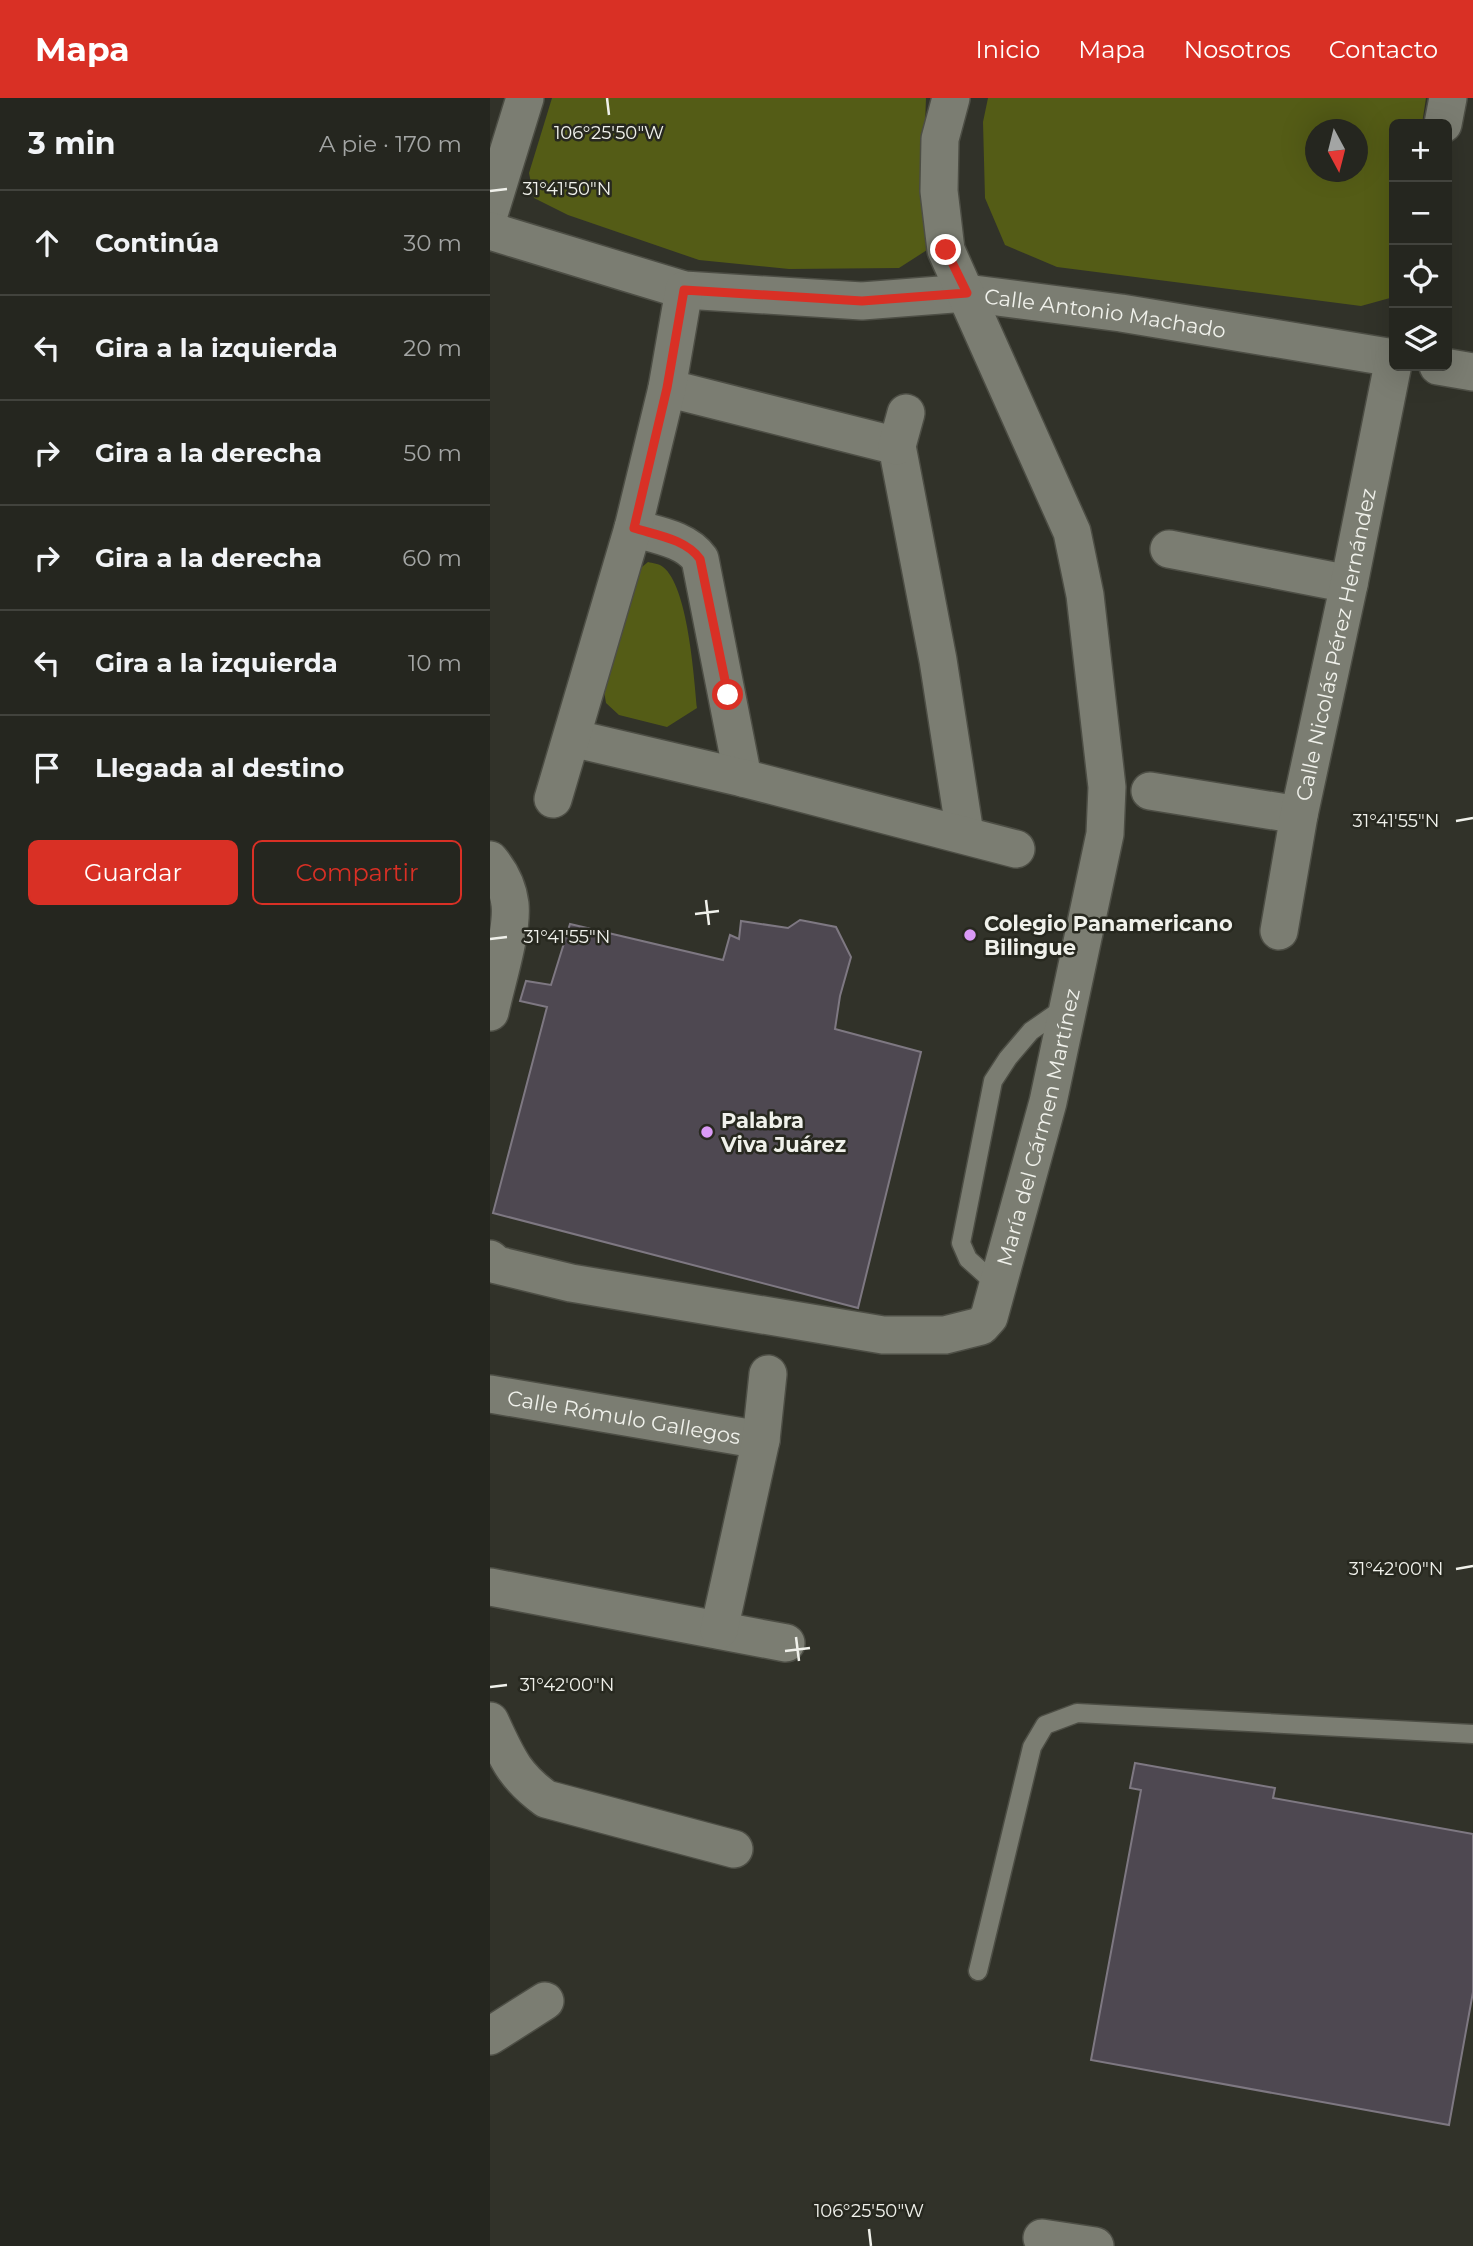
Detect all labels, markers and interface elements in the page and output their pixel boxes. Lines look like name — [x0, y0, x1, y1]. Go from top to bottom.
text: Mapa — [35, 29, 130, 69]
text: Inicio — [975, 35, 1040, 64]
text: Mapa — [1078, 35, 1146, 64]
text: Nosotros — [1184, 35, 1291, 64]
text: Contacto — [1329, 35, 1438, 64]
north arrow — [1305, 119, 1368, 182]
map controls — [1389, 119, 1452, 371]
button: + — [1389, 119, 1452, 182]
text: 106°25'50"W — [554, 122, 664, 144]
text: 3 min — [28, 125, 115, 162]
text: A pie · 170 m — [319, 130, 462, 158]
text: 31°41'50"N — [523, 178, 611, 200]
button: − — [1389, 182, 1452, 245]
icon: ahead — [28, 224, 66, 262]
text: Continúa — [95, 227, 219, 259]
text: 30 m — [403, 229, 462, 257]
route end — [930, 234, 961, 265]
button: locate — [1389, 245, 1452, 308]
street label: Calle Antonio Machado — [983, 283, 1228, 343]
button: layers — [1389, 308, 1452, 371]
icon: left — [28, 329, 66, 367]
text: Gira a la izquierda — [95, 332, 338, 364]
text: 20 m — [403, 334, 462, 362]
icon: right — [28, 434, 66, 472]
text: Gira a la derecha — [95, 437, 322, 469]
text: 50 m — [403, 439, 462, 467]
street label: Calle Nicolás Pérez Hernández — [1290, 486, 1380, 803]
icon: right — [28, 539, 66, 577]
text: Gira a la derecha — [95, 542, 322, 574]
text: 60 m — [402, 544, 462, 572]
icon: left — [28, 644, 66, 682]
text: Gira a la izquierda — [95, 647, 338, 679]
text: 10 m — [408, 649, 462, 677]
route start — [712, 679, 743, 710]
icon: arrive — [28, 749, 66, 787]
text: Llegada al destino — [95, 752, 344, 784]
text: 31°41'55"N — [1353, 810, 1439, 832]
button: Guardar — [28, 840, 238, 905]
button: Compartir — [252, 840, 462, 905]
place label: Colegio Panamericano Bilingue — [984, 911, 1233, 960]
text: 31°41'55"N — [524, 926, 610, 948]
marker: Colegio Panamericano Bilingue — [962, 927, 978, 943]
street label: María del Cármen Martínez — [991, 986, 1084, 1269]
place label: Palabra Viva Juárez — [720, 1108, 846, 1157]
marker: Palabra Viva Juárez — [699, 1124, 715, 1140]
street label: Calle Rómulo Gallegos — [506, 1385, 743, 1449]
text: 31°42'00"N — [1349, 1558, 1443, 1580]
text: 31°42'00"N — [520, 1674, 614, 1696]
text: 106°25'50"W — [814, 2200, 924, 2222]

